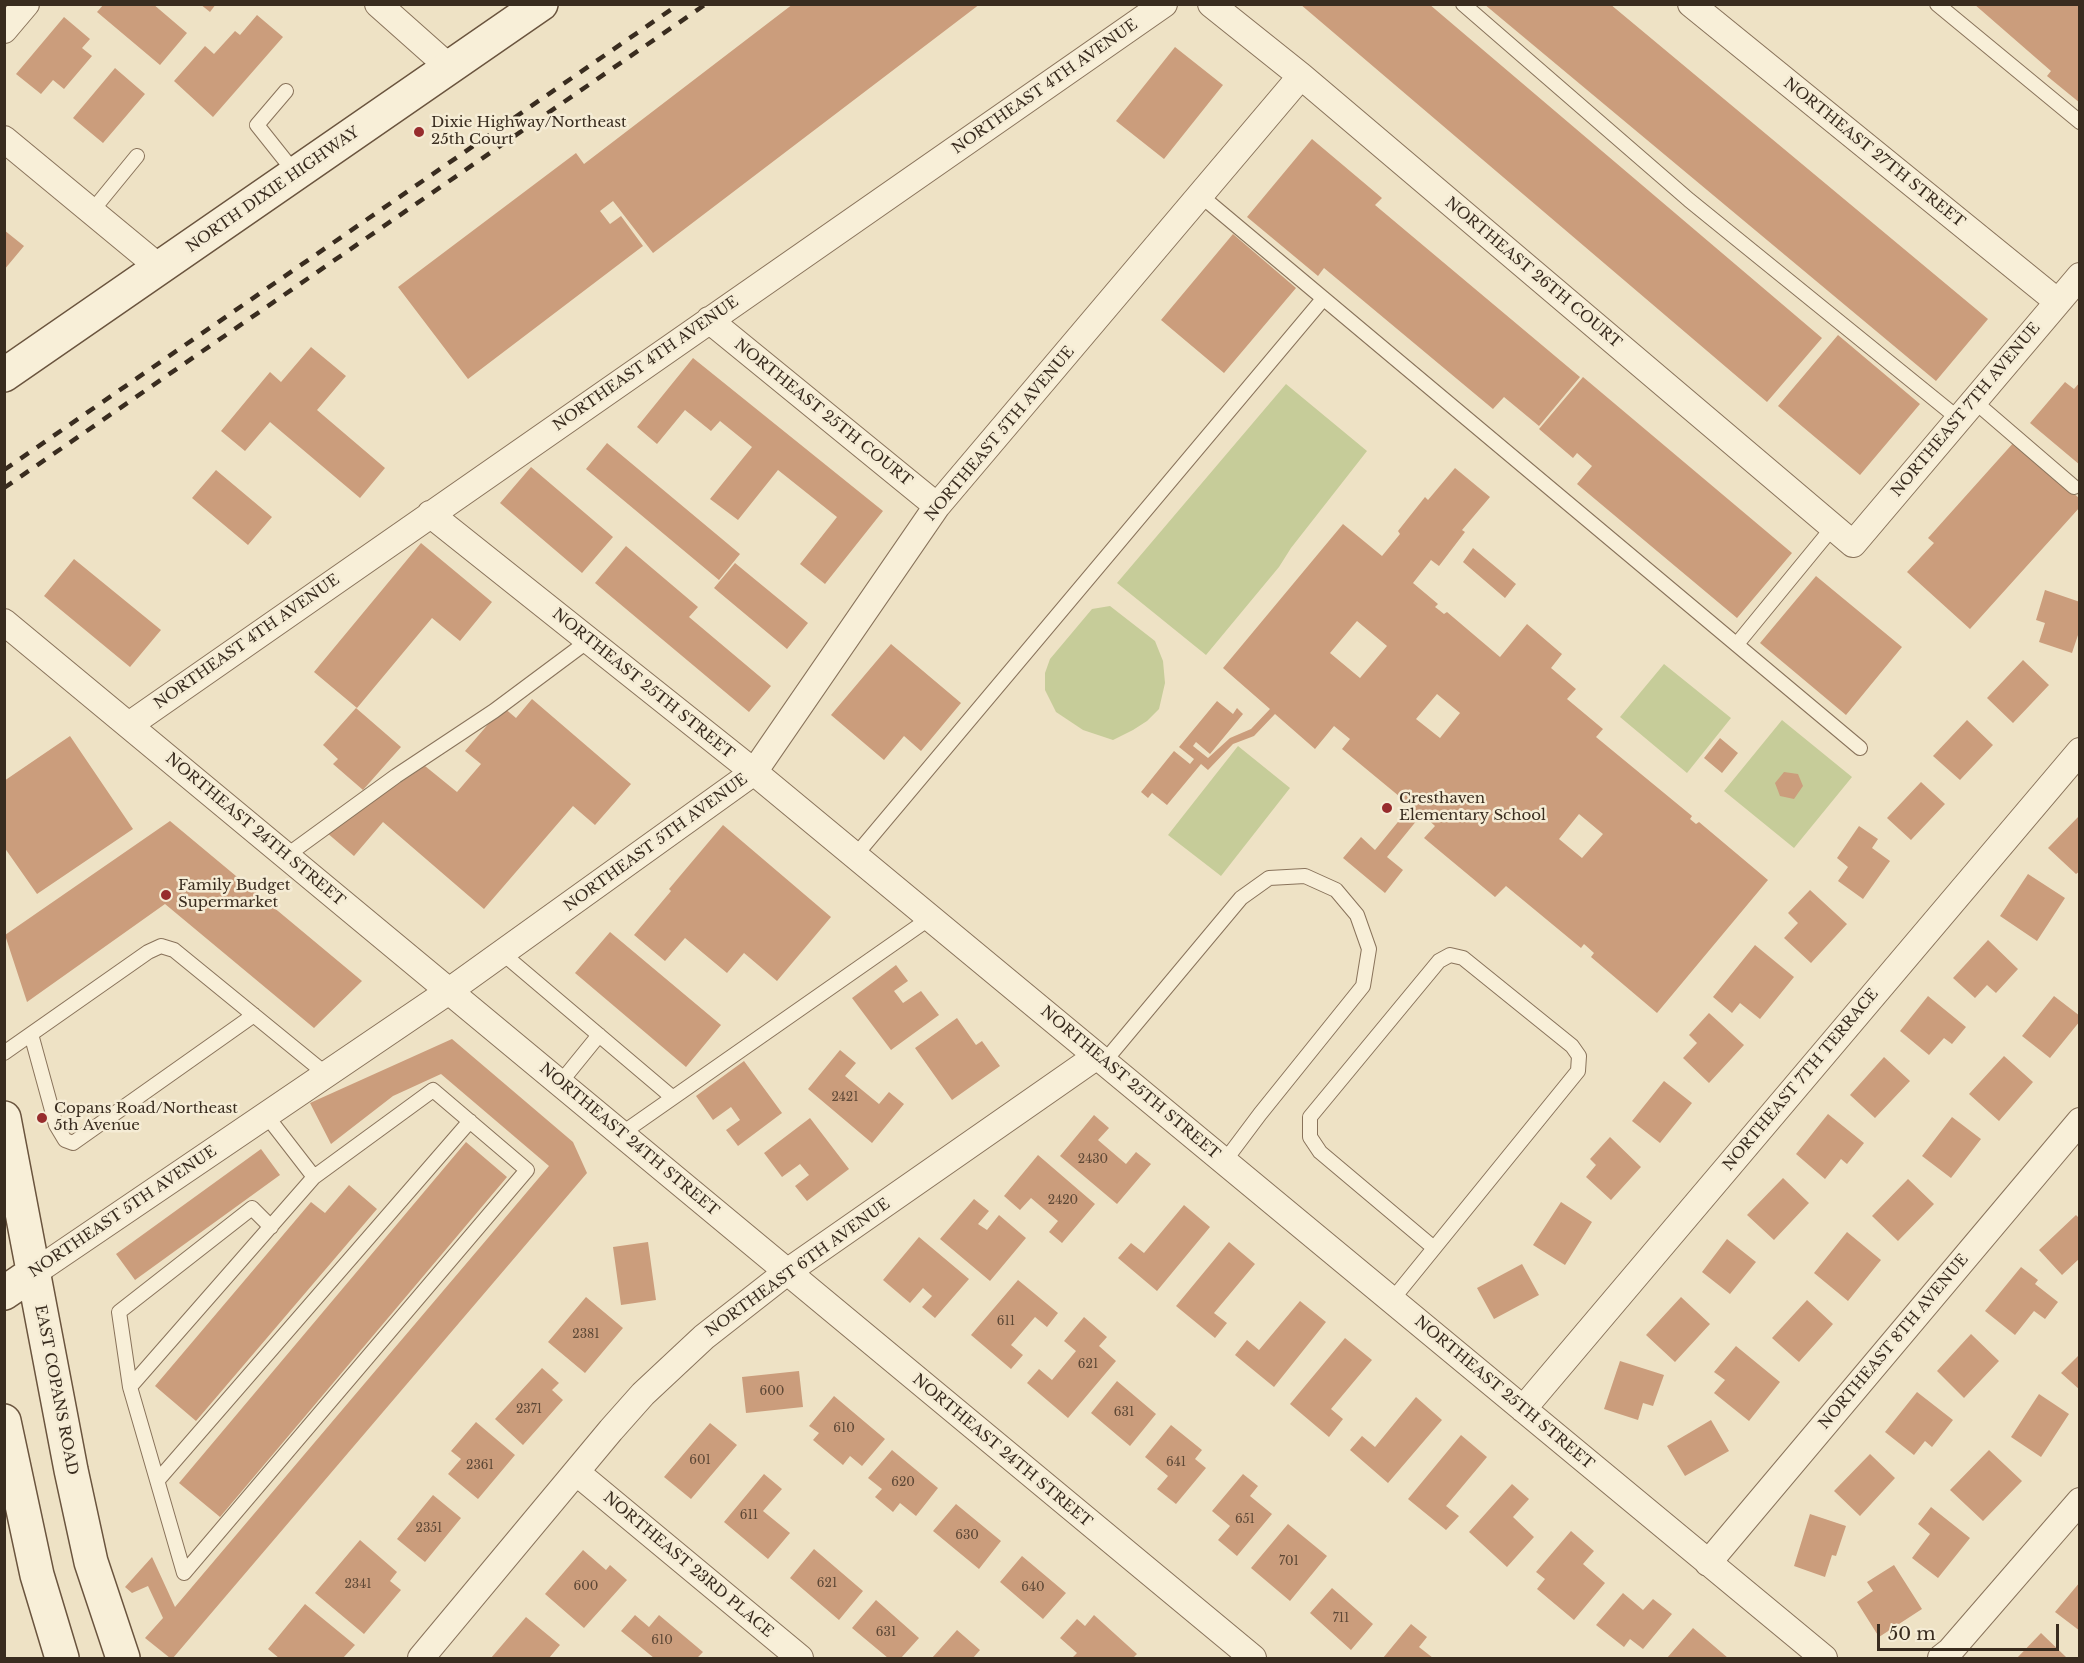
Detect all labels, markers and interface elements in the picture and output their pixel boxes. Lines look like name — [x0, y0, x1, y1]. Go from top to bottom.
street label: NORTHEAST 4TH AVENUE — [949, 16, 1141, 158]
street label: NORTHEAST 27TH STREET — [1780, 74, 1968, 232]
place label: Dixie Highway/Northeast 25th Court — [431, 114, 627, 149]
street label: NORTH DIXIE HIGHWAY — [183, 123, 363, 257]
marker: Dixie Highway/Northeast 25th Court — [412, 125, 426, 139]
street label: NORTHEAST 26TH COURT — [1441, 194, 1625, 352]
street label: NORTHEAST 4TH AVENUE — [550, 293, 742, 435]
street label: NORTHEAST 7TH AVENUE — [1888, 319, 2044, 501]
street label: NORTHEAST 25TH COURT — [730, 336, 916, 490]
street label: NORTHEAST 5TH AVENUE — [922, 343, 1078, 525]
street label: NORTHEAST 4TH AVENUE — [151, 571, 343, 713]
street label: NORTHEAST 25TH STREET — [549, 605, 737, 763]
street label: NORTHEAST 24TH STREET — [162, 750, 348, 910]
street label: NORTHEAST 5TH AVENUE — [561, 770, 751, 916]
place label: Cresthaven Elementary School — [1399, 790, 1546, 825]
marker: Cresthaven Elementary School — [1380, 801, 1394, 815]
place label: Family Budget Supermarket — [178, 877, 290, 912]
marker: Family Budget Supermarket — [159, 888, 173, 902]
street label: NORTHEAST 7TH TERRACE — [1720, 985, 1882, 1175]
street label: NORTHEAST 25TH STREET — [1037, 1003, 1223, 1163]
street label: NORTHEAST 24TH STREET — [536, 1060, 722, 1220]
house number: 2421 — [831, 1091, 859, 1105]
place label: Copans Road/Northeast 5th Avenue — [54, 1100, 238, 1135]
marker: Copans Road/Northeast 5th Avenue — [35, 1111, 49, 1125]
street label: NORTHEAST 5TH AVENUE — [26, 1142, 220, 1282]
house number: 2430 — [1078, 1153, 1108, 1167]
house number: 2420 — [1048, 1194, 1078, 1208]
street label: NORTHEAST 6TH AVENUE — [702, 1195, 894, 1341]
street label: NORTHEAST 8TH AVENUE — [1815, 1251, 1973, 1433]
street label: EAST COPANS ROAD — [31, 1303, 81, 1477]
street label: NORTHEAST 25TH STREET — [1411, 1313, 1597, 1473]
house number: 611 — [997, 1315, 1015, 1329]
house number: 2381 — [572, 1328, 600, 1342]
house number: 621 — [1078, 1358, 1098, 1372]
street label: NORTHEAST 24TH STREET — [909, 1371, 1095, 1531]
house number: 600 — [760, 1385, 784, 1399]
house number: 2371 — [516, 1403, 542, 1417]
house number: 631 — [1114, 1406, 1134, 1420]
house number: 610 — [833, 1422, 855, 1436]
house number: 601 — [689, 1454, 711, 1468]
house number: 641 — [1166, 1456, 1186, 1470]
house number: 2361 — [466, 1459, 494, 1473]
house number: 620 — [891, 1476, 915, 1490]
street label: NORTHEAST 23RD PLACE — [599, 1489, 777, 1641]
house number: 611 — [740, 1509, 758, 1523]
house number: 651 — [1235, 1513, 1255, 1527]
house number: 2351 — [416, 1522, 442, 1536]
house number: 630 — [955, 1529, 979, 1543]
house number: 701 — [1279, 1555, 1299, 1569]
house number: 621 — [817, 1577, 837, 1591]
house number: 2341 — [344, 1578, 372, 1592]
house number: 600 — [574, 1580, 598, 1594]
house number: 640 — [1021, 1581, 1045, 1595]
house number: 711 — [1333, 1612, 1349, 1626]
scale bar — [1880, 1612, 2062, 1650]
text: 50 m — [1888, 1623, 1936, 1645]
house number: 631 — [876, 1626, 896, 1640]
house number: 610 — [651, 1634, 673, 1648]

